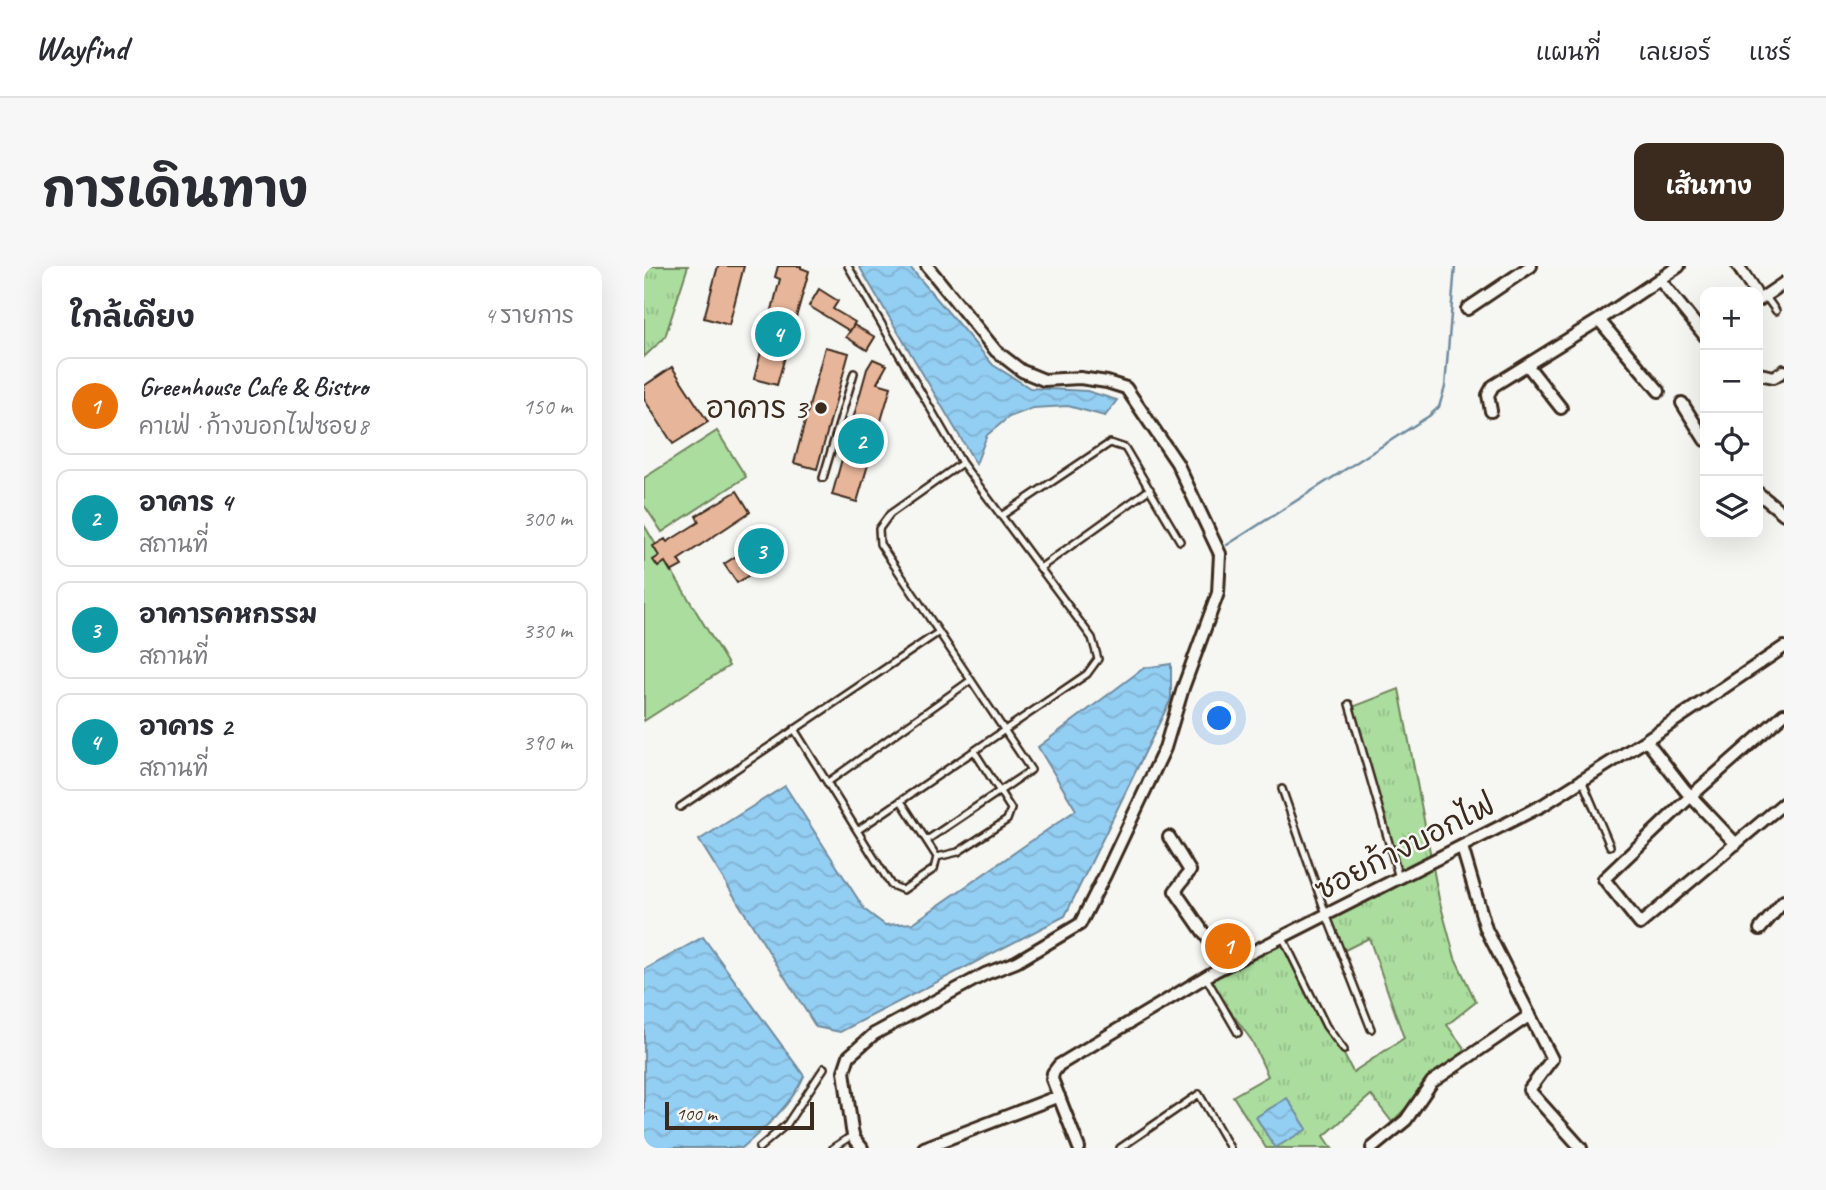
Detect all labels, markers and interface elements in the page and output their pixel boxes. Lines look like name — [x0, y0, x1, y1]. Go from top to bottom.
text: Wayfind — [35, 27, 128, 69]
text: แผนที่ — [1536, 37, 1601, 67]
text: เลเยอร์ — [1639, 37, 1711, 67]
text: แชร์ — [1749, 37, 1791, 67]
button: เส้นทาง — [1634, 143, 1784, 221]
text: การเดินทาง — [42, 159, 308, 221]
map controls — [1700, 287, 1763, 539]
button: + — [1700, 287, 1763, 350]
text: ใกล้เคียง — [70, 298, 195, 336]
text: 4 รายการ — [484, 301, 574, 330]
pin: 4 — [755, 308, 801, 360]
button: − — [1700, 350, 1763, 413]
text: Greenhouse Cafe & Bistro — [139, 370, 368, 403]
place label: อาคาร 3 — [706, 389, 809, 427]
text: 1 — [90, 392, 100, 421]
text: 150 m — [523, 392, 572, 421]
marker: อาคาร 3 — [813, 400, 829, 416]
text: คาเฟ่ · ก้างบอกไฟซอย8 — [139, 412, 368, 441]
button: locate — [1700, 413, 1763, 476]
pin: 2 — [838, 415, 884, 467]
button: layers — [1700, 476, 1763, 539]
text: อาคาร 4 — [139, 486, 232, 519]
text: 2 — [90, 504, 100, 533]
text: 300 m — [523, 504, 572, 533]
pin: 3 — [738, 525, 784, 577]
text: สถานที่ — [139, 530, 208, 559]
text: อาคารคหกรรม — [139, 598, 317, 631]
text: 3 — [90, 616, 100, 645]
text: 330 m — [523, 616, 572, 645]
text: สถานที่ — [139, 642, 208, 671]
your location — [1202, 701, 1236, 735]
text: อาคาร 2 — [139, 710, 232, 743]
text: 4 — [90, 728, 100, 757]
text: 390 m — [523, 728, 572, 757]
text: สถานที่ — [139, 754, 208, 783]
street label: ซอยก้างบอกไฟ — [1308, 784, 1501, 909]
pin: 1 — [1205, 920, 1251, 972]
scale bar — [665, 1099, 814, 1131]
text: 100 m — [676, 1102, 717, 1126]

